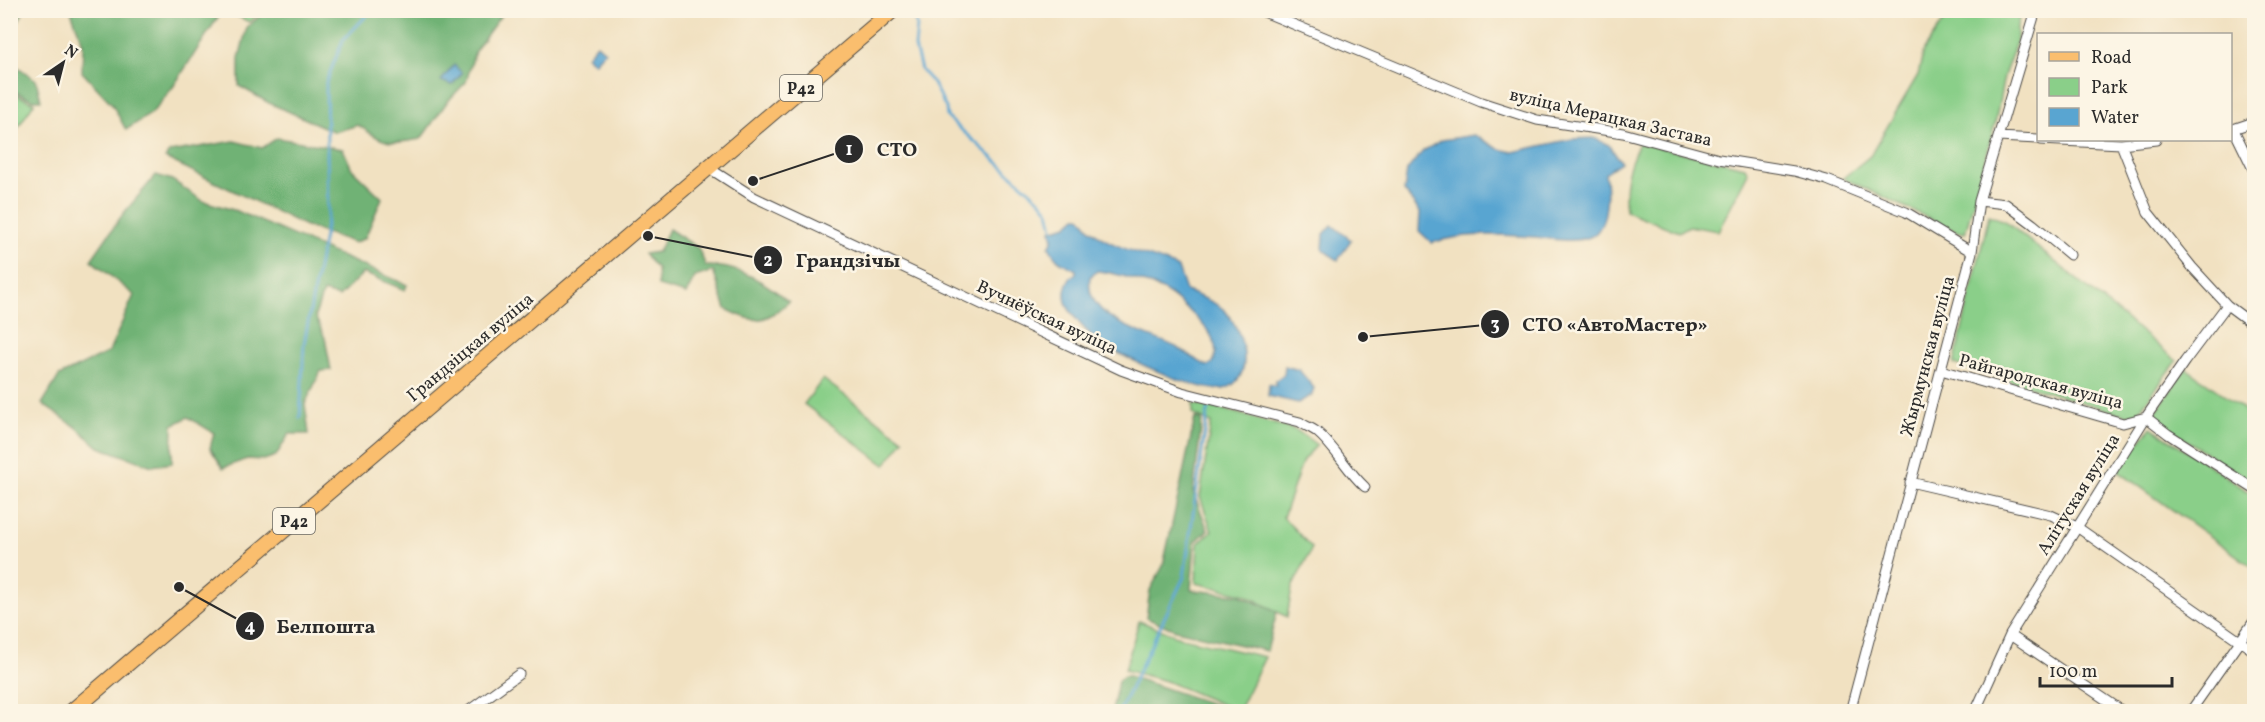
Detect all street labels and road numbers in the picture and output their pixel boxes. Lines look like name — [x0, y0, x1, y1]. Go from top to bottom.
road number: Р42 — [780, 75, 822, 101]
street label: вуліца Мерацкая Застава — [1507, 83, 1714, 154]
street label: Жырмунская вуліца — [1895, 273, 1962, 440]
street label: Вучнёўская вуліца — [972, 275, 1121, 362]
street label: Грандзіцкая вуліца — [402, 288, 540, 409]
street label: Райгародская вуліца — [1956, 348, 2126, 416]
street label: Алітуская вуліца — [2032, 429, 2127, 560]
road number: Р42 — [273, 508, 315, 534]

